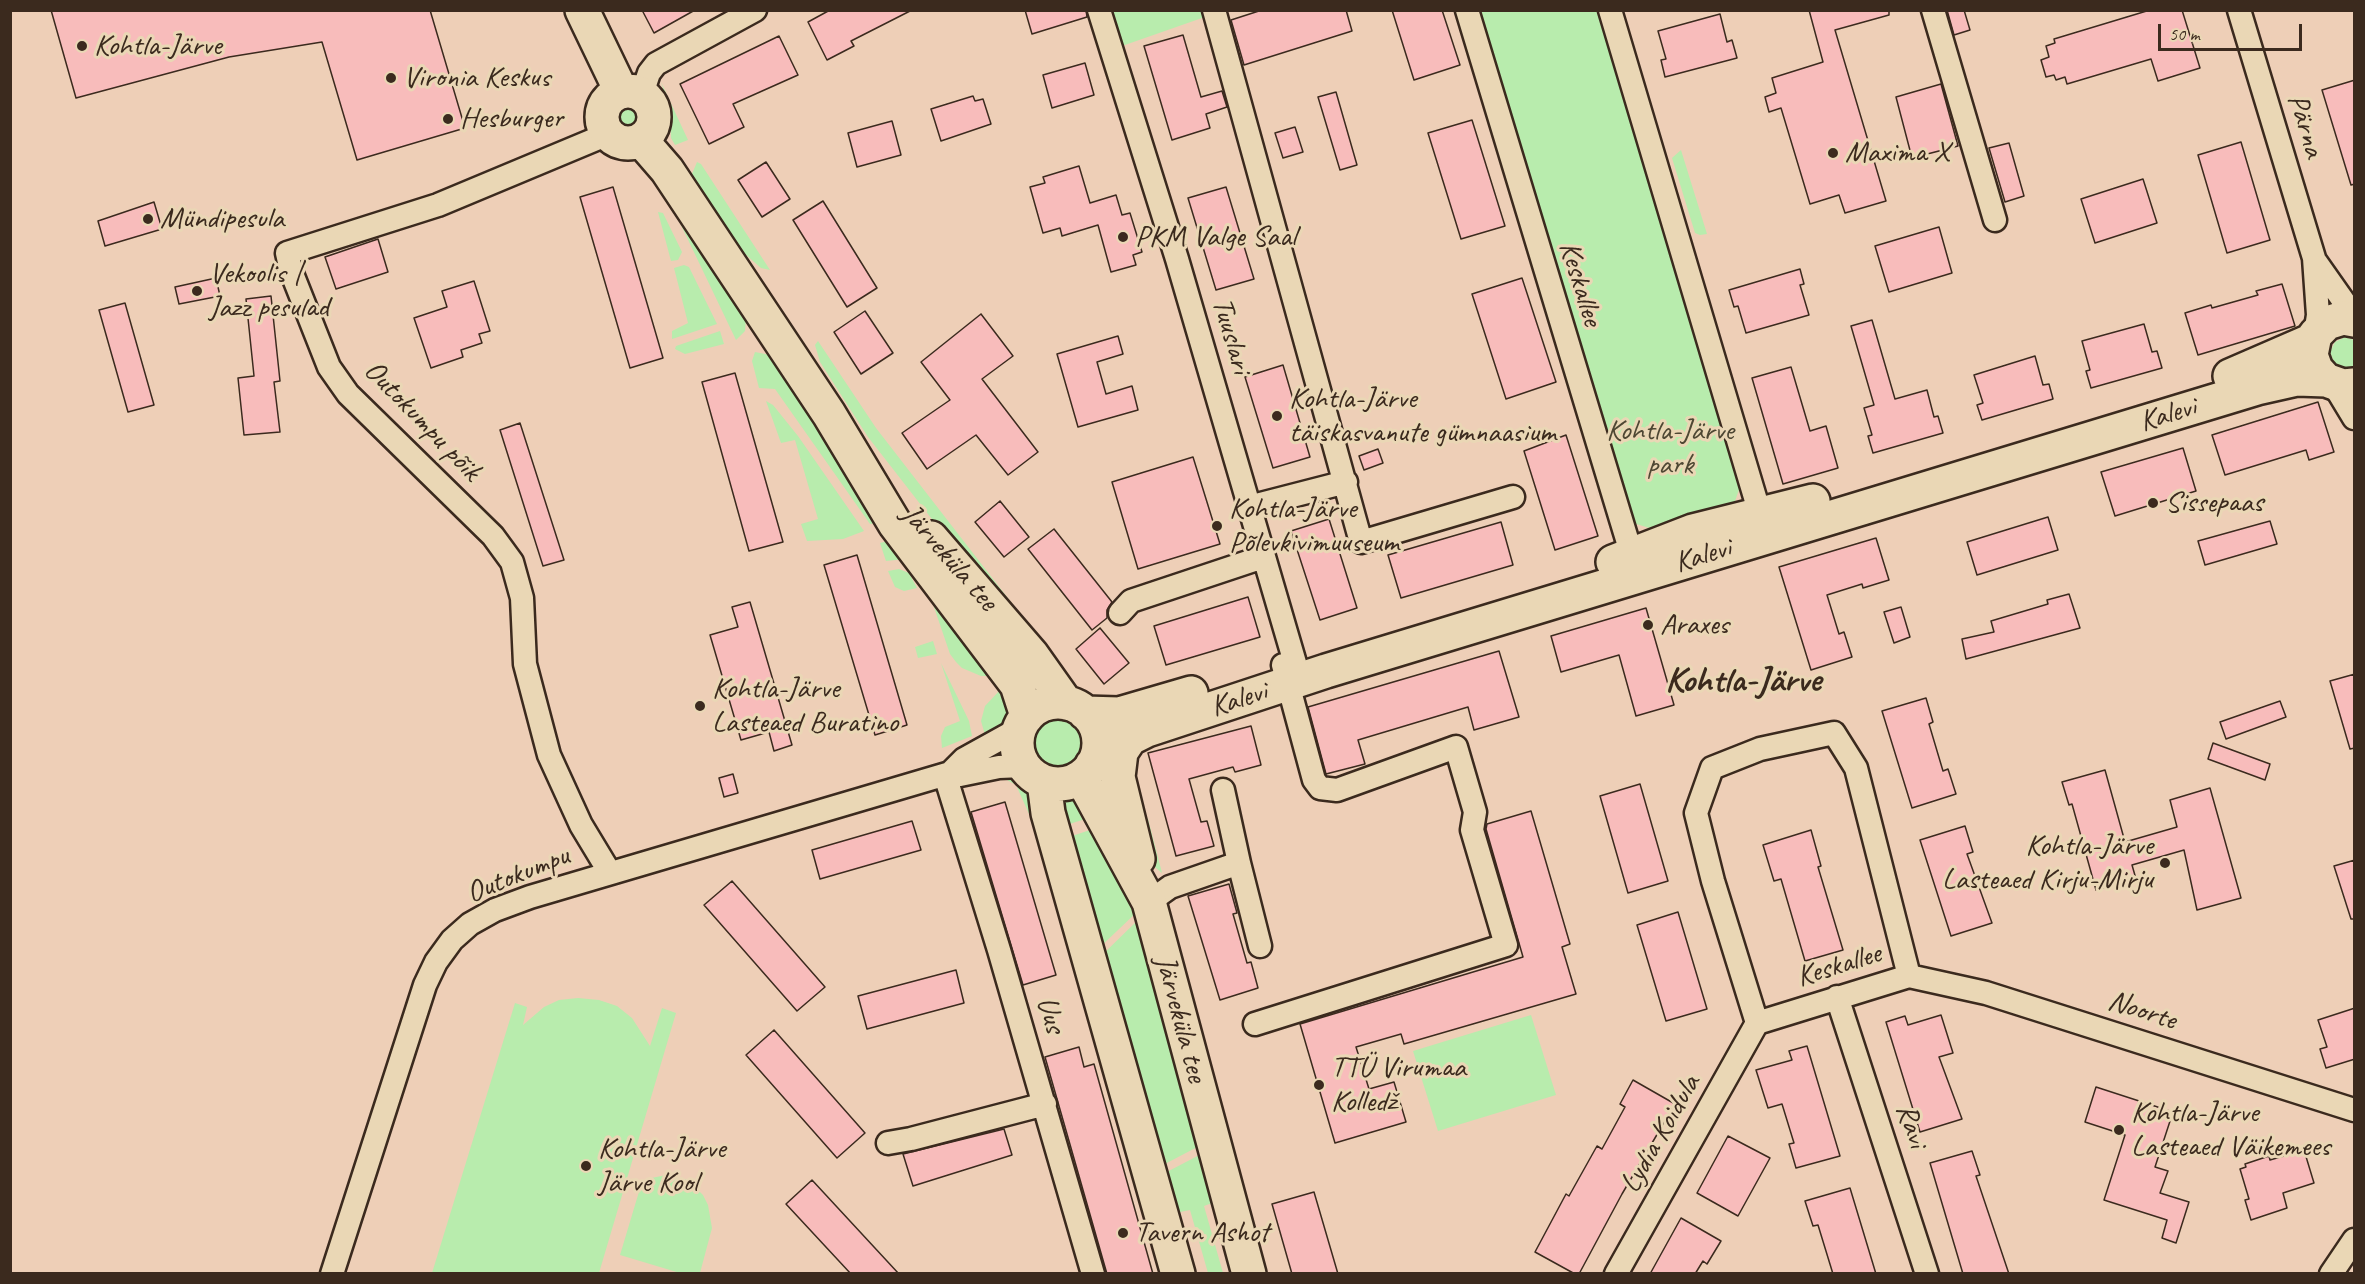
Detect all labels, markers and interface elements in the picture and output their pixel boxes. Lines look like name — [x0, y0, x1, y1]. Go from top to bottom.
scale bar — [2161, 12, 2305, 50]
text: 50 m — [2169, 23, 2200, 45]
place label: Kohtla-Järve — [94, 28, 222, 64]
marker: Kohtla-Järve — [75, 39, 89, 53]
place label: Vironia Keskus — [403, 60, 550, 96]
marker: Vironia Keskus — [384, 71, 398, 85]
street label: Pärna — [2278, 90, 2332, 162]
place label: Hesburger — [460, 101, 563, 137]
marker: Hesburger — [441, 112, 455, 126]
place label: Maxima X — [1845, 135, 1949, 171]
marker: Maxima X — [1826, 146, 1840, 160]
place label: Mündipesula — [160, 201, 284, 237]
marker: Mündipesula — [141, 212, 155, 226]
place label: PKM Valge Saal — [1135, 219, 1296, 255]
marker: PKM Valge Saal — [1116, 230, 1130, 244]
street label: Keskallee — [1550, 237, 1610, 331]
place label: Vekoolis | Jazz pesulad — [209, 256, 329, 326]
marker: Vekoolis | Jazz pesulad — [190, 284, 204, 298]
street label: Tuuslari — [1203, 294, 1259, 378]
street label: Outokumpu põik — [356, 353, 488, 489]
place label: Kohtla-Järve täiskasvanute gümnaasium — [1289, 381, 1556, 452]
street label: Kalevi — [2135, 389, 2201, 441]
marker: Kohtla-Järve täiskasvanute gümnaasium — [1270, 409, 1284, 423]
park label: Kohtla-Järve park — [1606, 413, 1734, 484]
place label: Sissepaas — [2165, 485, 2263, 521]
place label: Kohtla-Järve Põlevkivimuuseum — [1229, 491, 1399, 562]
marker: Sissepaas — [2146, 496, 2160, 510]
street label: Järveküla tee — [893, 497, 1005, 619]
marker: Kohtla-Järve Põlevkivimuuseum — [1210, 519, 1224, 533]
street label: Kalevi — [1670, 530, 1736, 582]
place label: Araxes — [1660, 607, 1729, 643]
marker: Araxes — [1641, 618, 1655, 632]
district label: Kohtla-Järve — [1665, 660, 1821, 704]
place label: Kohtla-Järve Lasteaed Buratino — [712, 671, 898, 742]
street label: Kalevi — [1206, 674, 1272, 726]
marker: Kohtla-Järve Lasteaed Buratino — [693, 699, 707, 713]
place label: Kohtla-Järve Lasteaed Kirju-Mirju — [1942, 828, 2153, 898]
street label: Outokumpu — [461, 838, 575, 912]
marker: Kohtla-Järve Lasteaed Kirju-Mirju — [2158, 856, 2172, 870]
street label: Keskallee — [1792, 936, 1886, 996]
street label: Järveküla tee — [1146, 952, 1214, 1086]
street label: Noorte — [2103, 983, 2181, 1039]
street label: Uus — [1028, 992, 1072, 1038]
place label: TTÜ Virumaa Kolledž — [1331, 1050, 1466, 1120]
street label: Lydia Koidula — [1613, 1069, 1709, 1199]
marker: TTÜ Virumaa Kolledž — [1312, 1078, 1326, 1092]
place label: Kohtla-Järve Lasteaed Väikemees — [2131, 1095, 2330, 1166]
street label: Ravi — [1887, 1100, 1935, 1152]
marker: Kohtla-Järve Lasteaed Väikemees — [2112, 1123, 2126, 1137]
place label: Kohtla-Järve Järve Kool — [598, 1131, 726, 1202]
marker: Kohtla-Järve Järve Kool — [579, 1159, 593, 1173]
place label: Tavern Ashot — [1135, 1215, 1269, 1251]
marker: Tavern Ashot — [1116, 1226, 1130, 1240]

